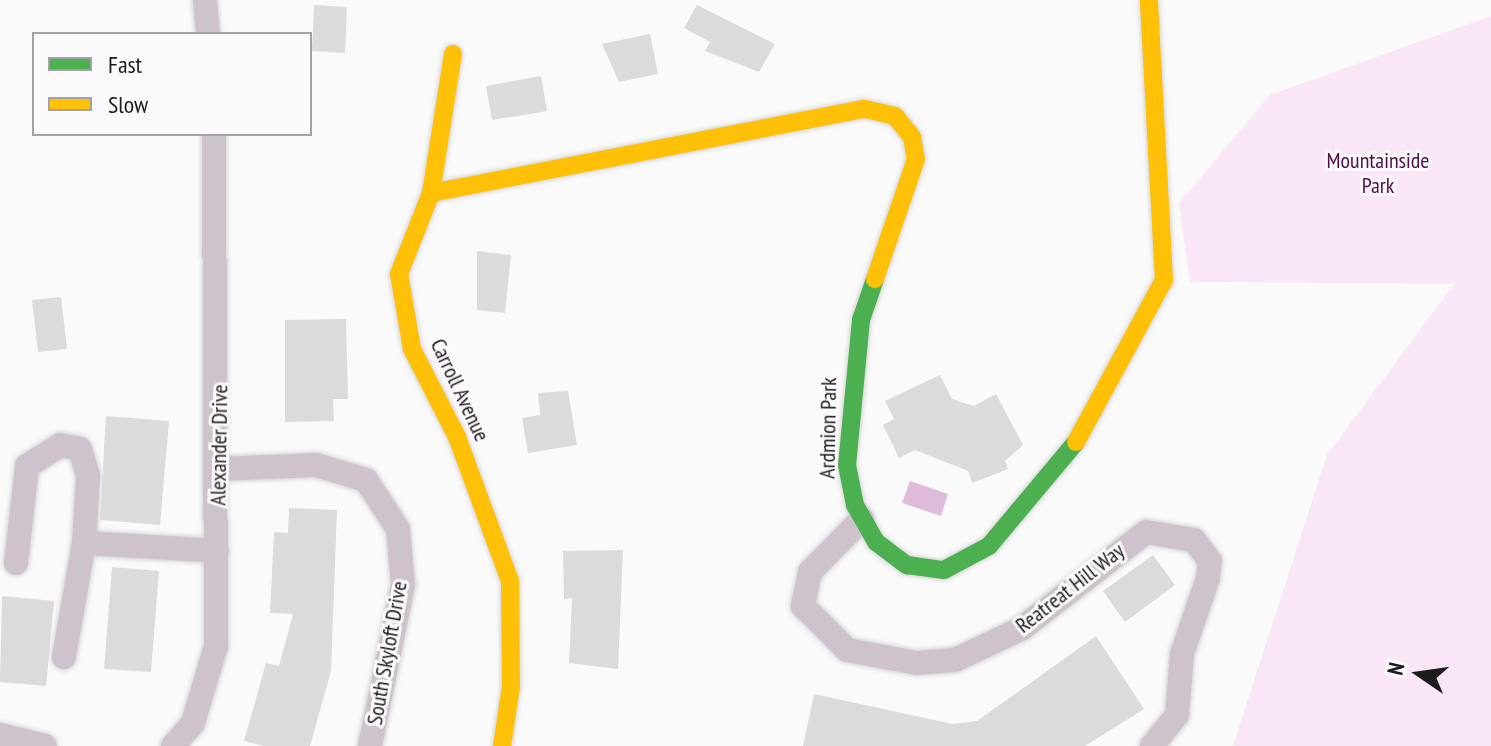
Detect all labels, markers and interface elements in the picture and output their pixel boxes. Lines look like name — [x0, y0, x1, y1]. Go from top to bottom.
legend — [32, 32, 312, 136]
text: Fast — [108, 49, 142, 80]
text: Slow — [108, 89, 148, 120]
park label: Mountainside Park — [1327, 147, 1429, 198]
street label: Carroll Avenue — [425, 334, 495, 446]
street label: Ardmion Park — [814, 377, 842, 479]
street label: Alexander Drive — [205, 384, 233, 506]
street label: Reatreat Hill Way — [1010, 537, 1130, 639]
street label: South Skyloft Drive — [361, 579, 413, 727]
north arrow — [1379, 634, 1459, 714]
text: N — [1381, 660, 1411, 678]

